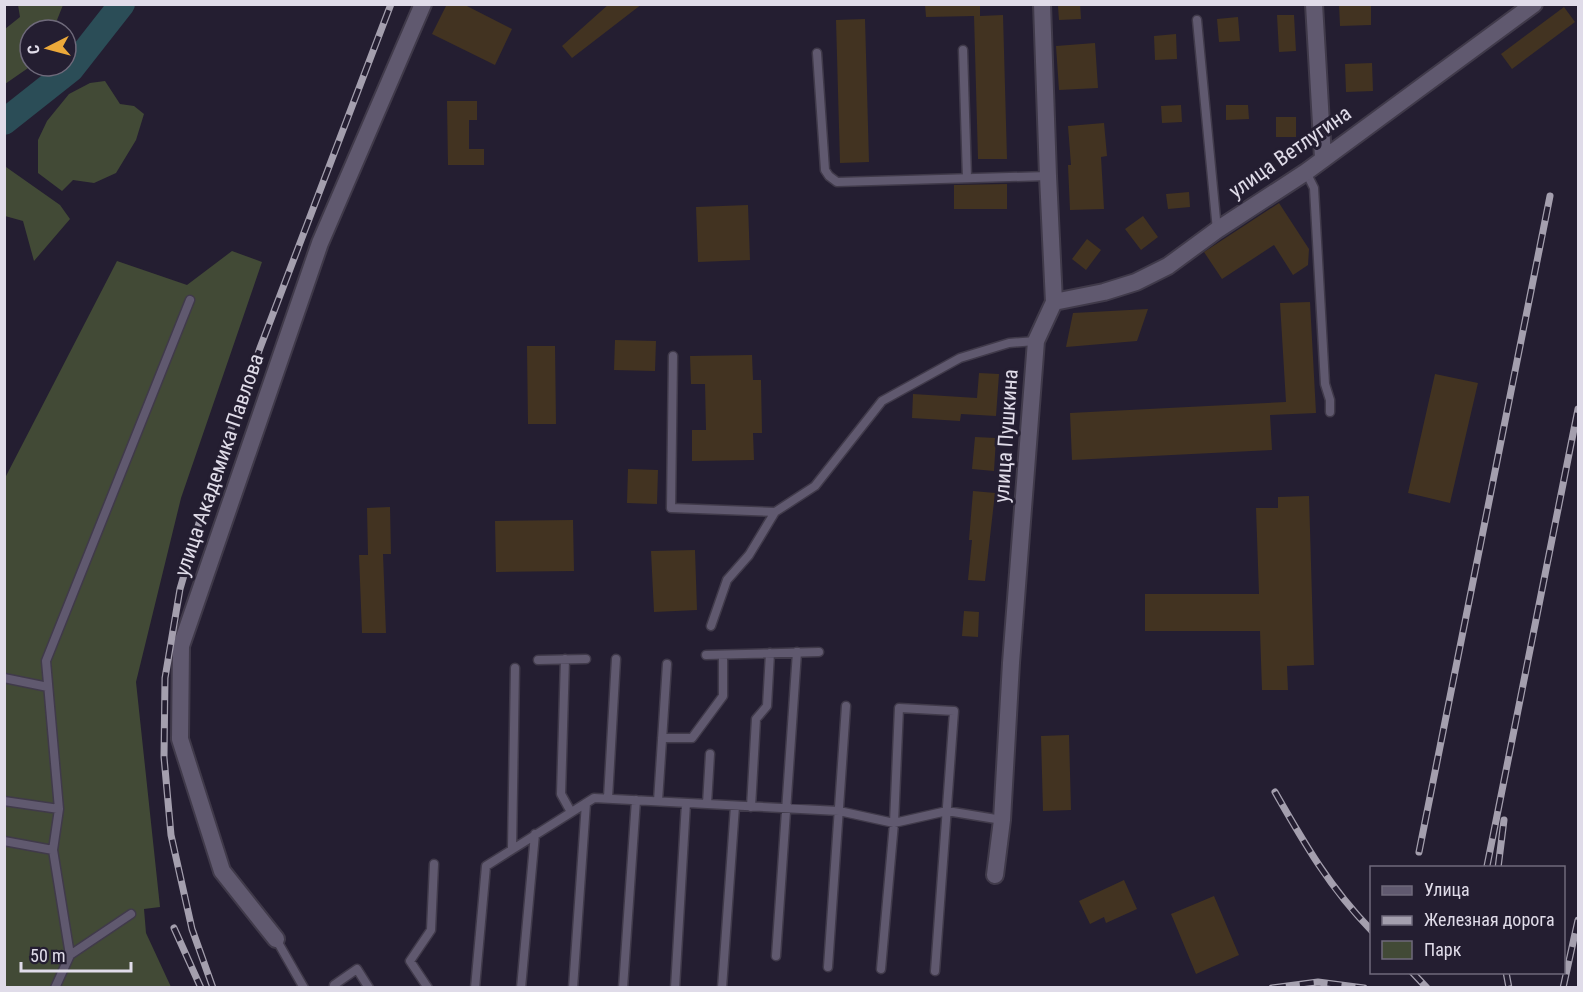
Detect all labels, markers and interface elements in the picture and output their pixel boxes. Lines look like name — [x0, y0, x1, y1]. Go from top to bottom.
north arrow — [18, 18, 78, 78]
text: С — [24, 44, 44, 55]
street label: улица Ветлугина — [1224, 101, 1356, 203]
street label: улица Академика Павлова — [170, 351, 268, 579]
street label: улица Пушкина — [989, 368, 1023, 504]
legend — [1370, 866, 1565, 974]
text: Улица — [1424, 879, 1470, 900]
text: Железная дорога — [1424, 909, 1555, 930]
scale bar — [21, 935, 130, 973]
text: Парк — [1424, 939, 1462, 960]
text: 50 m — [30, 945, 65, 966]

